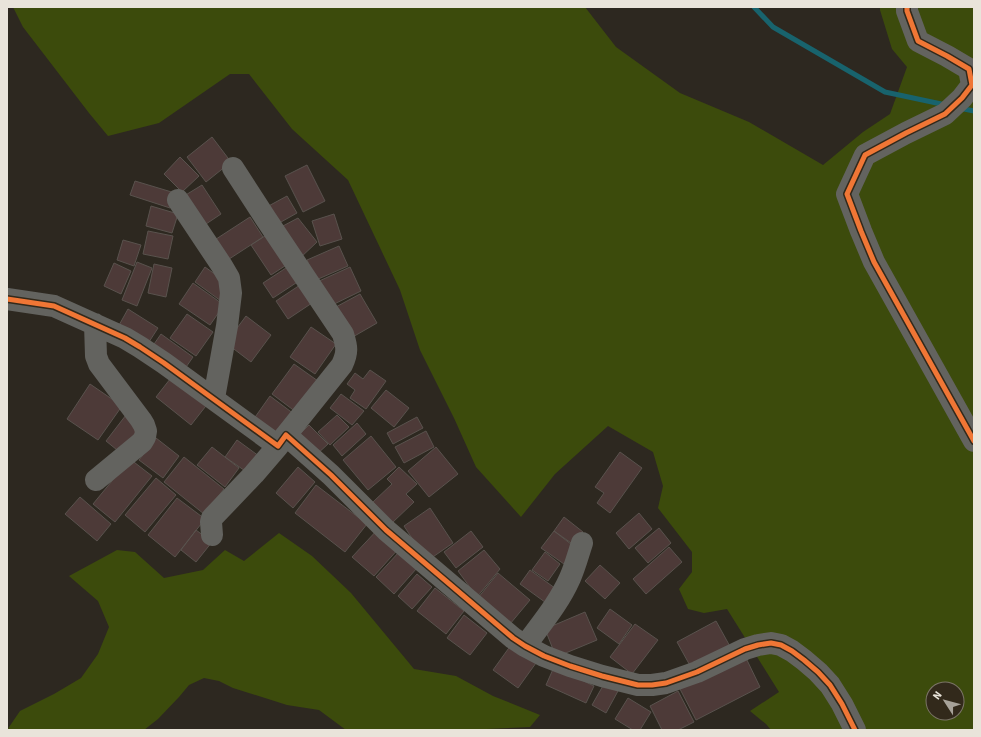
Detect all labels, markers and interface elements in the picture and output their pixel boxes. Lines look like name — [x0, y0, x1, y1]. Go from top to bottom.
north arrow — [925, 681, 965, 721]
text: N — [929, 688, 946, 703]

